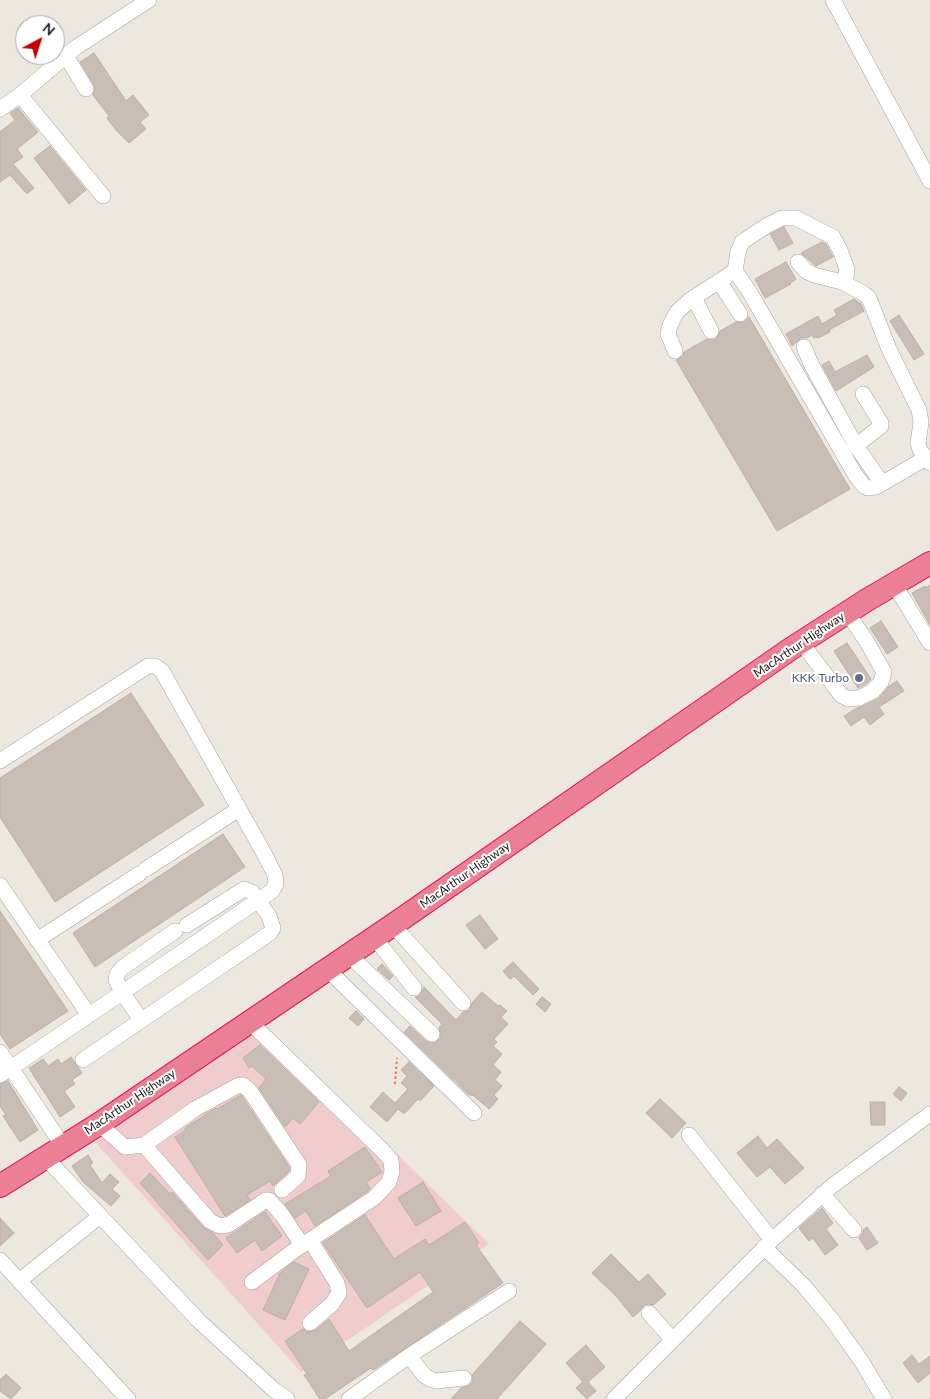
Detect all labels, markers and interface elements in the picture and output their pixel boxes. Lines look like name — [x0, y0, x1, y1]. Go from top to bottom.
north arrow — [15, 15, 65, 65]
text: N — [40, 19, 59, 39]
street label: MacArthur Highway — [751, 609, 847, 681]
place label: KKK Turbo — [792, 671, 849, 685]
marker: KKK Turbo — [853, 672, 865, 684]
street label: MacArthur Highway — [417, 839, 513, 911]
street label: MacArthur Highway — [82, 1066, 178, 1138]

